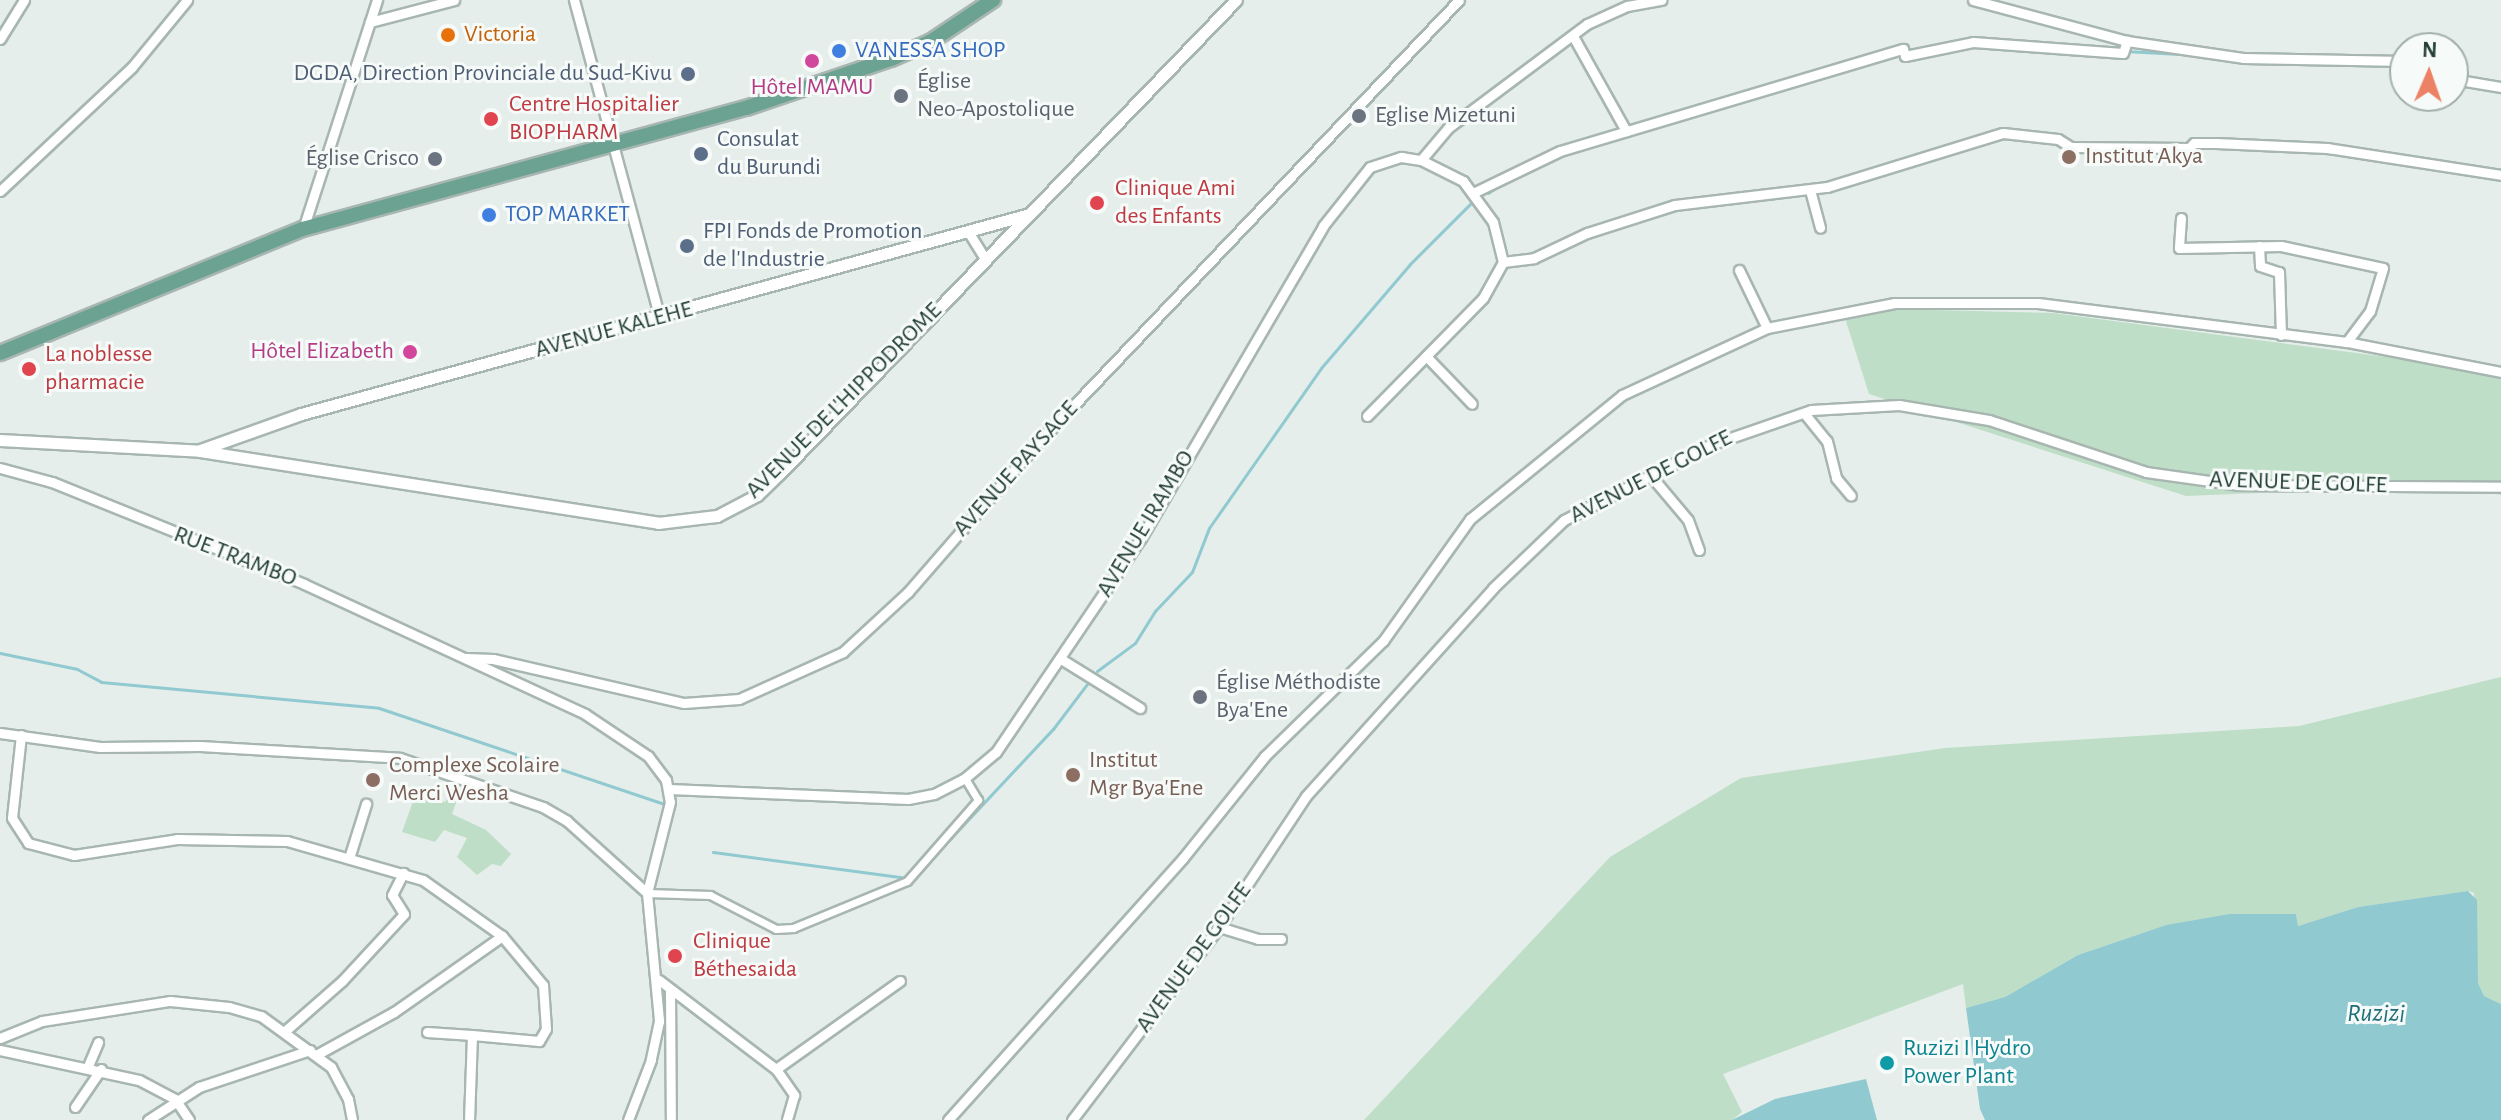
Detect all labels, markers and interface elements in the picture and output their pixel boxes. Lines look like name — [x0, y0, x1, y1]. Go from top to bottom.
place label: Victoria — [464, 21, 536, 49]
marker: Victoria — [439, 26, 457, 44]
north arrow — [2389, 32, 2469, 112]
place label: VANESSA SHOP — [855, 37, 1005, 65]
text: N — [2422, 39, 2438, 61]
marker: VANESSA SHOP — [830, 42, 848, 60]
marker: Hôtel MAMU — [803, 52, 821, 70]
place label: DGDA, Direction Provinciale du Sud-Kivu — [294, 60, 672, 88]
marker: DGDA, Direction Provinciale du Sud-Kivu — [679, 65, 697, 83]
place label: Église Neo-Apostolique — [917, 68, 1075, 124]
place label: Hôtel MAMU — [751, 74, 873, 102]
marker: Église Neo-Apostolique — [892, 87, 910, 105]
place label: Centre Hospitalier BIOPHARM — [509, 91, 679, 147]
place label: Eglise Mizetuni — [1375, 102, 1516, 130]
marker: Eglise Mizetuni — [1350, 107, 1368, 125]
marker: Centre Hospitalier BIOPHARM — [480, 108, 502, 130]
place label: Consulat du Burundi — [717, 126, 821, 182]
place label: Institut Akya — [2085, 143, 2203, 171]
place label: Église Crisco — [306, 145, 419, 173]
marker: Consulat du Burundi — [692, 145, 710, 163]
marker: Institut Akya — [2060, 148, 2078, 166]
marker: Église Crisco — [426, 150, 444, 168]
place label: Clinique Ami des Enfants — [1115, 175, 1236, 231]
marker: Clinique Ami des Enfants — [1086, 192, 1108, 214]
place label: TOP MARKET — [505, 201, 630, 229]
marker: TOP MARKET — [480, 206, 498, 224]
place label: FPI Fonds de Promotion de l'Industrie — [703, 218, 922, 274]
marker: FPI Fonds de Promotion de l'Industrie — [678, 237, 696, 255]
street label: AVENUE KALEHE — [532, 295, 696, 365]
street label: AVENUE DE L'HIPPODROME — [740, 297, 948, 505]
place label: Hôtel Elizabeth — [250, 338, 394, 366]
place label: La noblesse pharmacie — [45, 341, 152, 397]
marker: Hôtel Elizabeth — [401, 343, 419, 361]
marker: La noblesse pharmacie — [20, 360, 38, 378]
street label: AVENUE PAYSAGE — [947, 395, 1085, 543]
street label: AVENUE DE GOLFE — [1565, 424, 1737, 530]
street label: AVENUE IRAMBO — [1091, 445, 1201, 603]
street label: AVENUE DE GOLFE — [2209, 466, 2387, 500]
street label: RUE TRAMBO — [169, 520, 301, 594]
place label: Église Méthodiste Bya'Ene — [1216, 669, 1381, 725]
marker: Église Méthodiste Bya'Ene — [1191, 688, 1209, 706]
place label: Institut Mgr Bya'Ene — [1089, 747, 1203, 803]
place label: Complexe Scolaire Merci Wesha — [389, 752, 560, 808]
marker: Institut Mgr Bya'Ene — [1064, 766, 1082, 784]
marker: Complexe Scolaire Merci Wesha — [364, 771, 382, 789]
street label: AVENUE DE GOLFE — [1130, 878, 1258, 1038]
place label: Clinique Béthesaida — [693, 928, 797, 984]
marker: Clinique Béthesaida — [664, 945, 686, 967]
water label: Ruzizi — [2347, 998, 2405, 1030]
place label: Ruzizi I Hydro Power Plant — [1903, 1035, 2031, 1091]
marker: Ruzizi I Hydro Power Plant — [1878, 1054, 1896, 1072]

